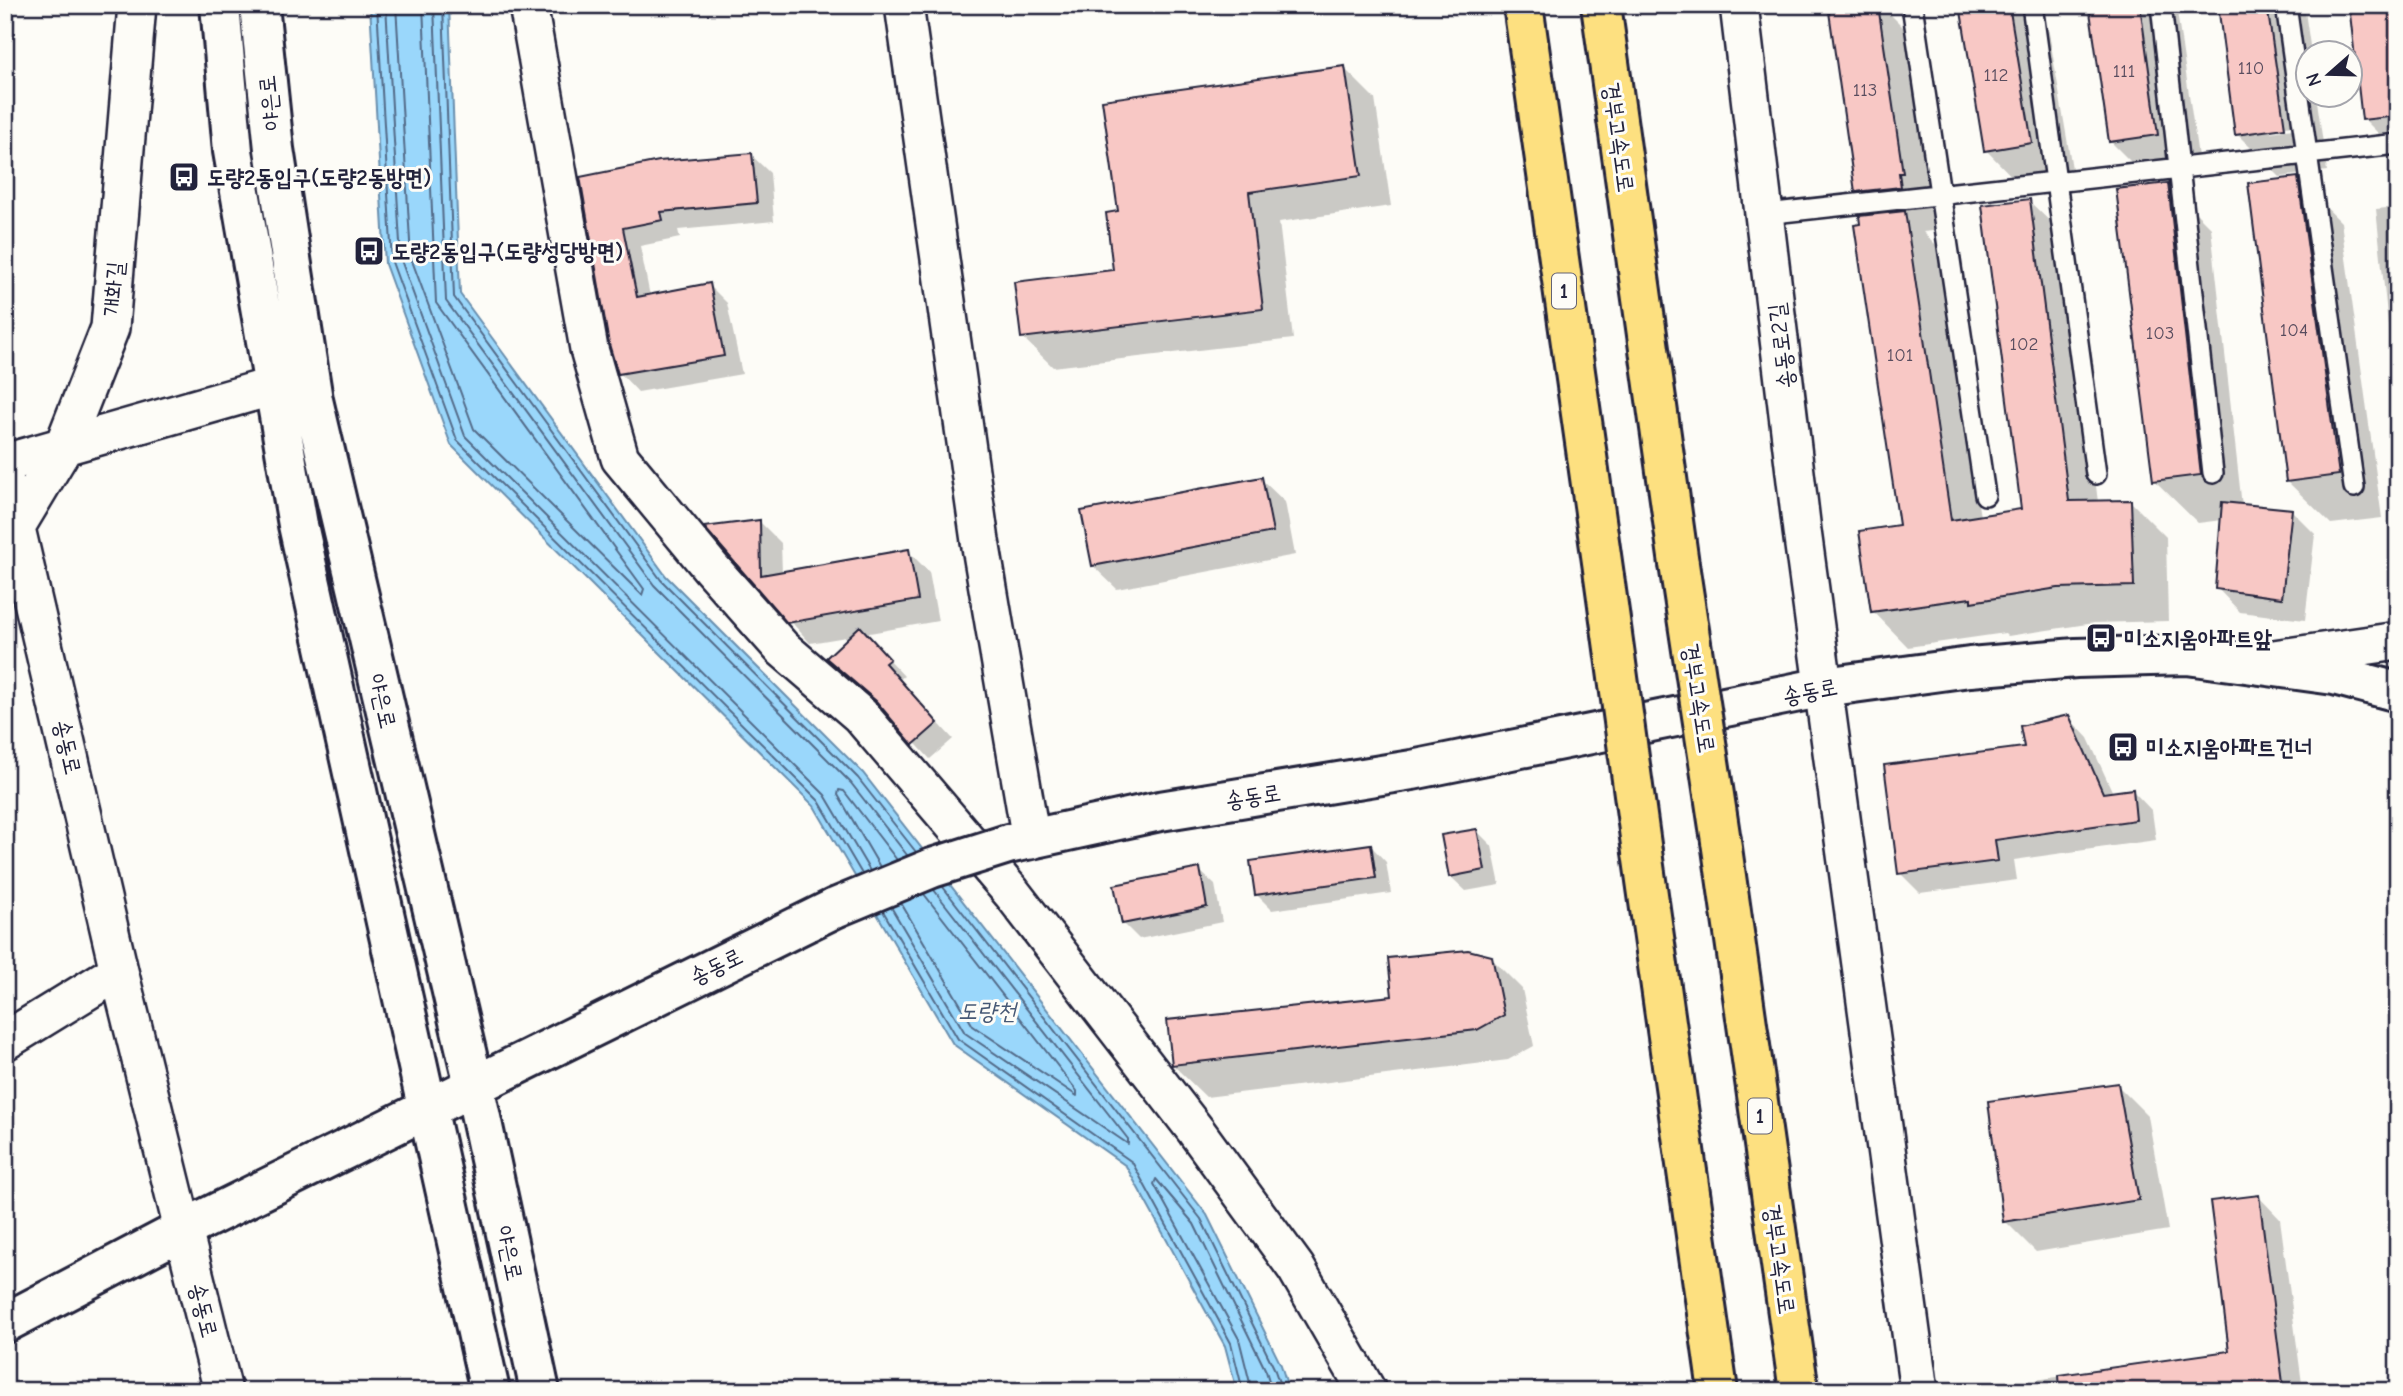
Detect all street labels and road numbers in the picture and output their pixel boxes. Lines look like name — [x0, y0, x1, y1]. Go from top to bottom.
street label: 야은로 — [253, 74, 286, 132]
street label: 경부고속도로 — [1597, 80, 1640, 194]
street label: 개화길 — [98, 260, 129, 318]
road number: 1 — [1552, 274, 1576, 308]
street label: 송동로2길 — [1763, 302, 1800, 390]
street label: 경부고속도로 — [1676, 641, 1721, 755]
street label: 야은로 — [363, 671, 402, 731]
street label: 송동로 — [1780, 673, 1840, 710]
street label: 송동로 — [48, 717, 87, 777]
street label: 송동로 — [1224, 779, 1283, 814]
street label: 송동로 — [685, 942, 747, 991]
road number: 1 — [1748, 1098, 1772, 1134]
street label: 경부고속도로 — [1758, 1202, 1801, 1316]
street label: 야은로 — [491, 1223, 528, 1283]
street label: 송동로 — [184, 1280, 223, 1340]

